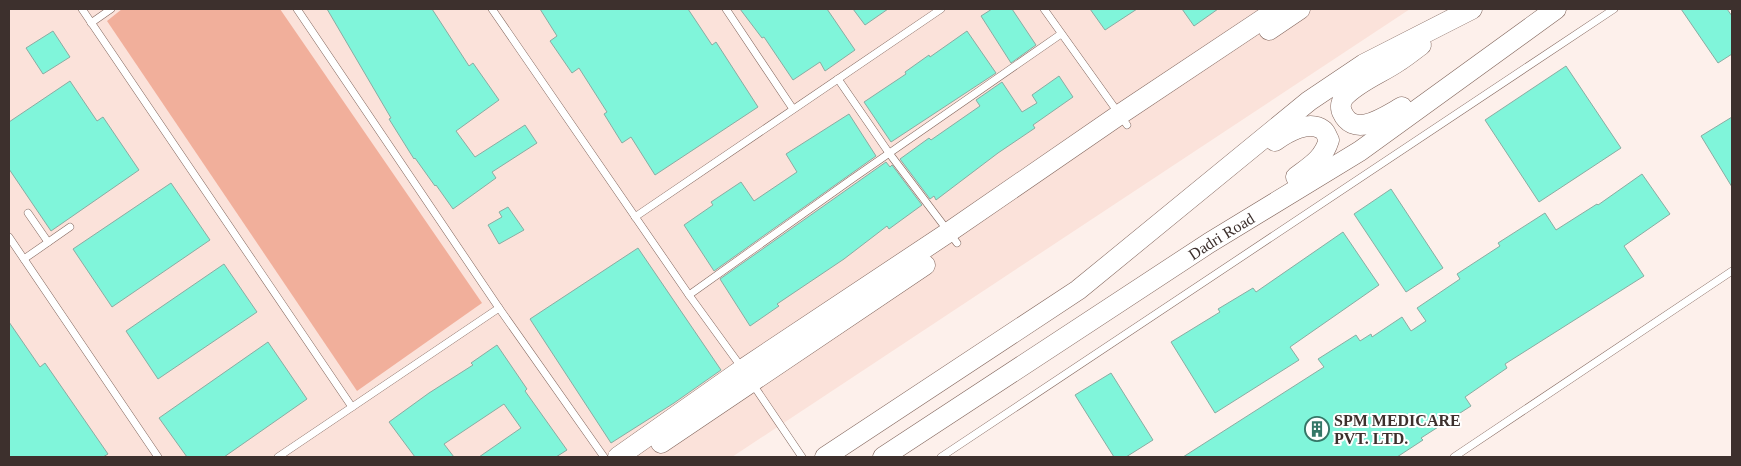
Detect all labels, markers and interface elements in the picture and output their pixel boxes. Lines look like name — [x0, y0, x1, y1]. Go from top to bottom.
street label: Dadri Road — [1185, 210, 1257, 263]
place label: SPM MEDICARE PVT. LTD. — [1334, 412, 1461, 447]
building icon: SPM MEDICARE PVT. LTD. — [1304, 416, 1330, 442]

